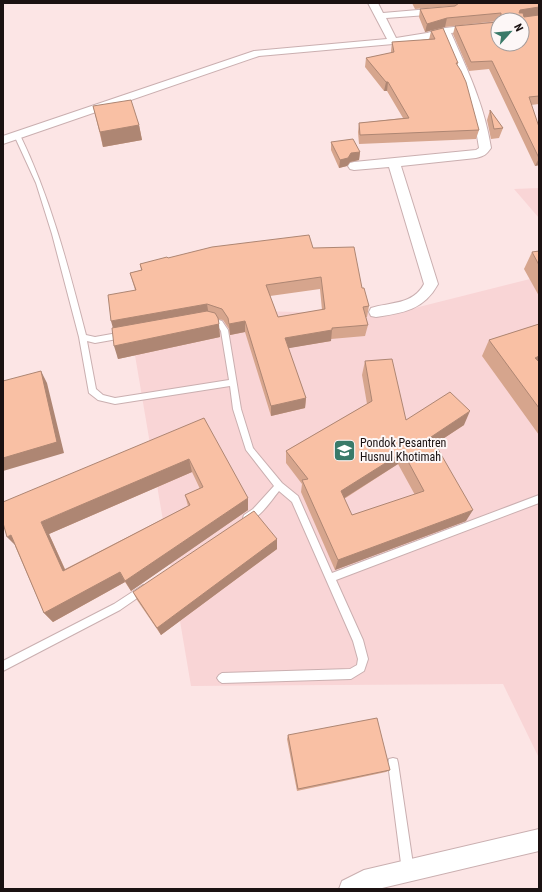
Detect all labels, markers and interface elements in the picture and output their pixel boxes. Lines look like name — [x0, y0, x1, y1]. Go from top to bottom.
north arrow — [490, 12, 530, 52]
text: N — [511, 22, 526, 34]
place label: Pondok Pesantren Husnul Khotimah — [360, 436, 447, 464]
school or university icon: Pondok Pesantren Husnul Khotimah — [332, 437, 358, 463]

